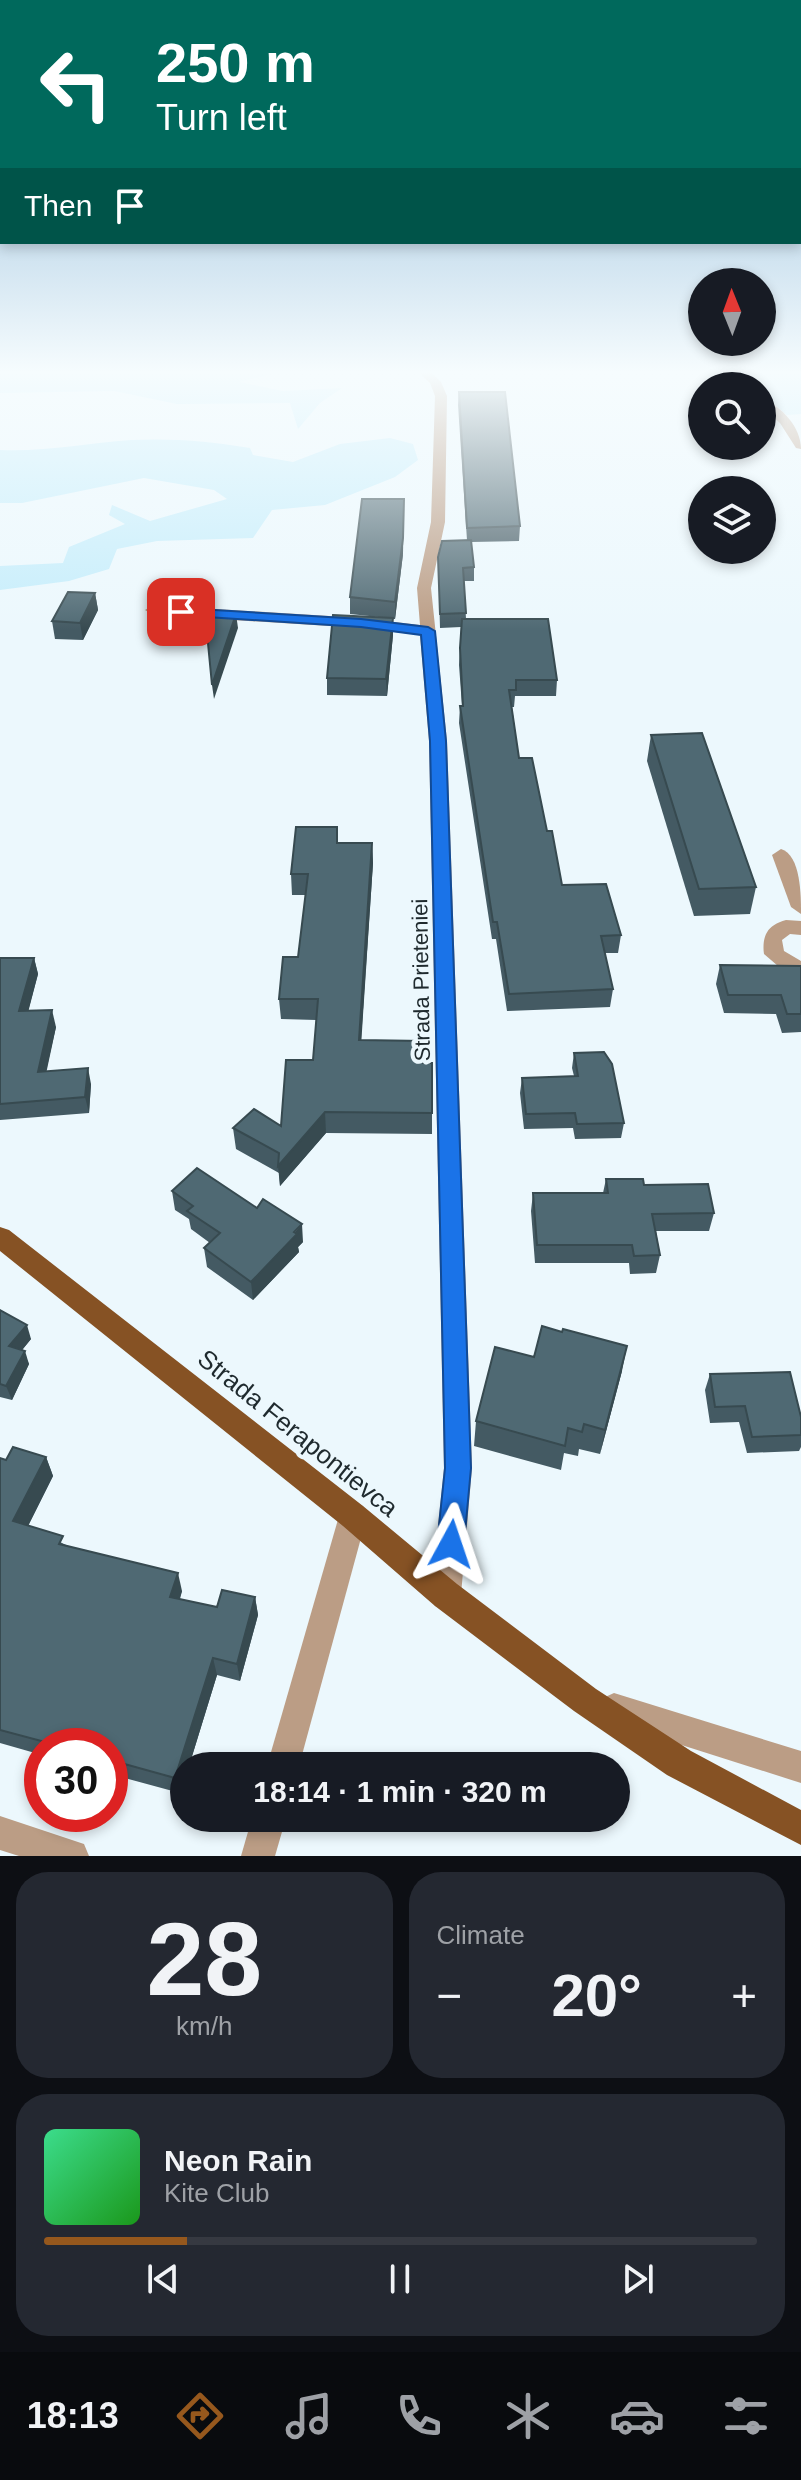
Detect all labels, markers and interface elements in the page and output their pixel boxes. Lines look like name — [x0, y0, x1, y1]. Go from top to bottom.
text: 250 m — [156, 31, 315, 94]
icon: left — [24, 32, 128, 136]
text: Turn left — [156, 97, 287, 138]
icon: arrive — [108, 184, 152, 228]
text: Then — [24, 189, 92, 222]
north arrow — [688, 268, 776, 356]
map controls — [688, 268, 776, 564]
button: search — [688, 372, 776, 460]
button: layers — [688, 476, 776, 564]
pin — [147, 578, 215, 646]
icon: arrive — [159, 590, 203, 634]
street label: Strada Prieteniei — [407, 898, 435, 1062]
street label: Strada Ferapontievca — [192, 1343, 404, 1523]
position arrow — [409, 1502, 493, 1586]
speed limit sign: 30 — [24, 1728, 128, 1832]
text: 18:14 · 1 min · 320 m — [253, 1775, 547, 1808]
text: 28 — [146, 1901, 262, 2017]
text: Climate — [437, 1920, 525, 1950]
text: 20° — [551, 1962, 642, 2029]
text: − — [437, 1971, 462, 2020]
text: + — [731, 1971, 757, 2020]
text: km/h — [176, 2011, 232, 2041]
text: Neon Rain — [164, 2144, 312, 2177]
text: Kite Club — [164, 2178, 270, 2208]
icon: previous — [141, 2257, 185, 2301]
icon: pause — [378, 2257, 422, 2301]
icon: next — [616, 2257, 660, 2301]
icon: directions — [172, 2388, 228, 2444]
icon: music — [281, 2388, 337, 2444]
icon: phone — [391, 2388, 447, 2444]
icon: climate — [500, 2388, 556, 2444]
icon: car — [609, 2388, 665, 2444]
icon: filters — [718, 2388, 774, 2444]
text: 18:13 — [27, 2395, 119, 2436]

